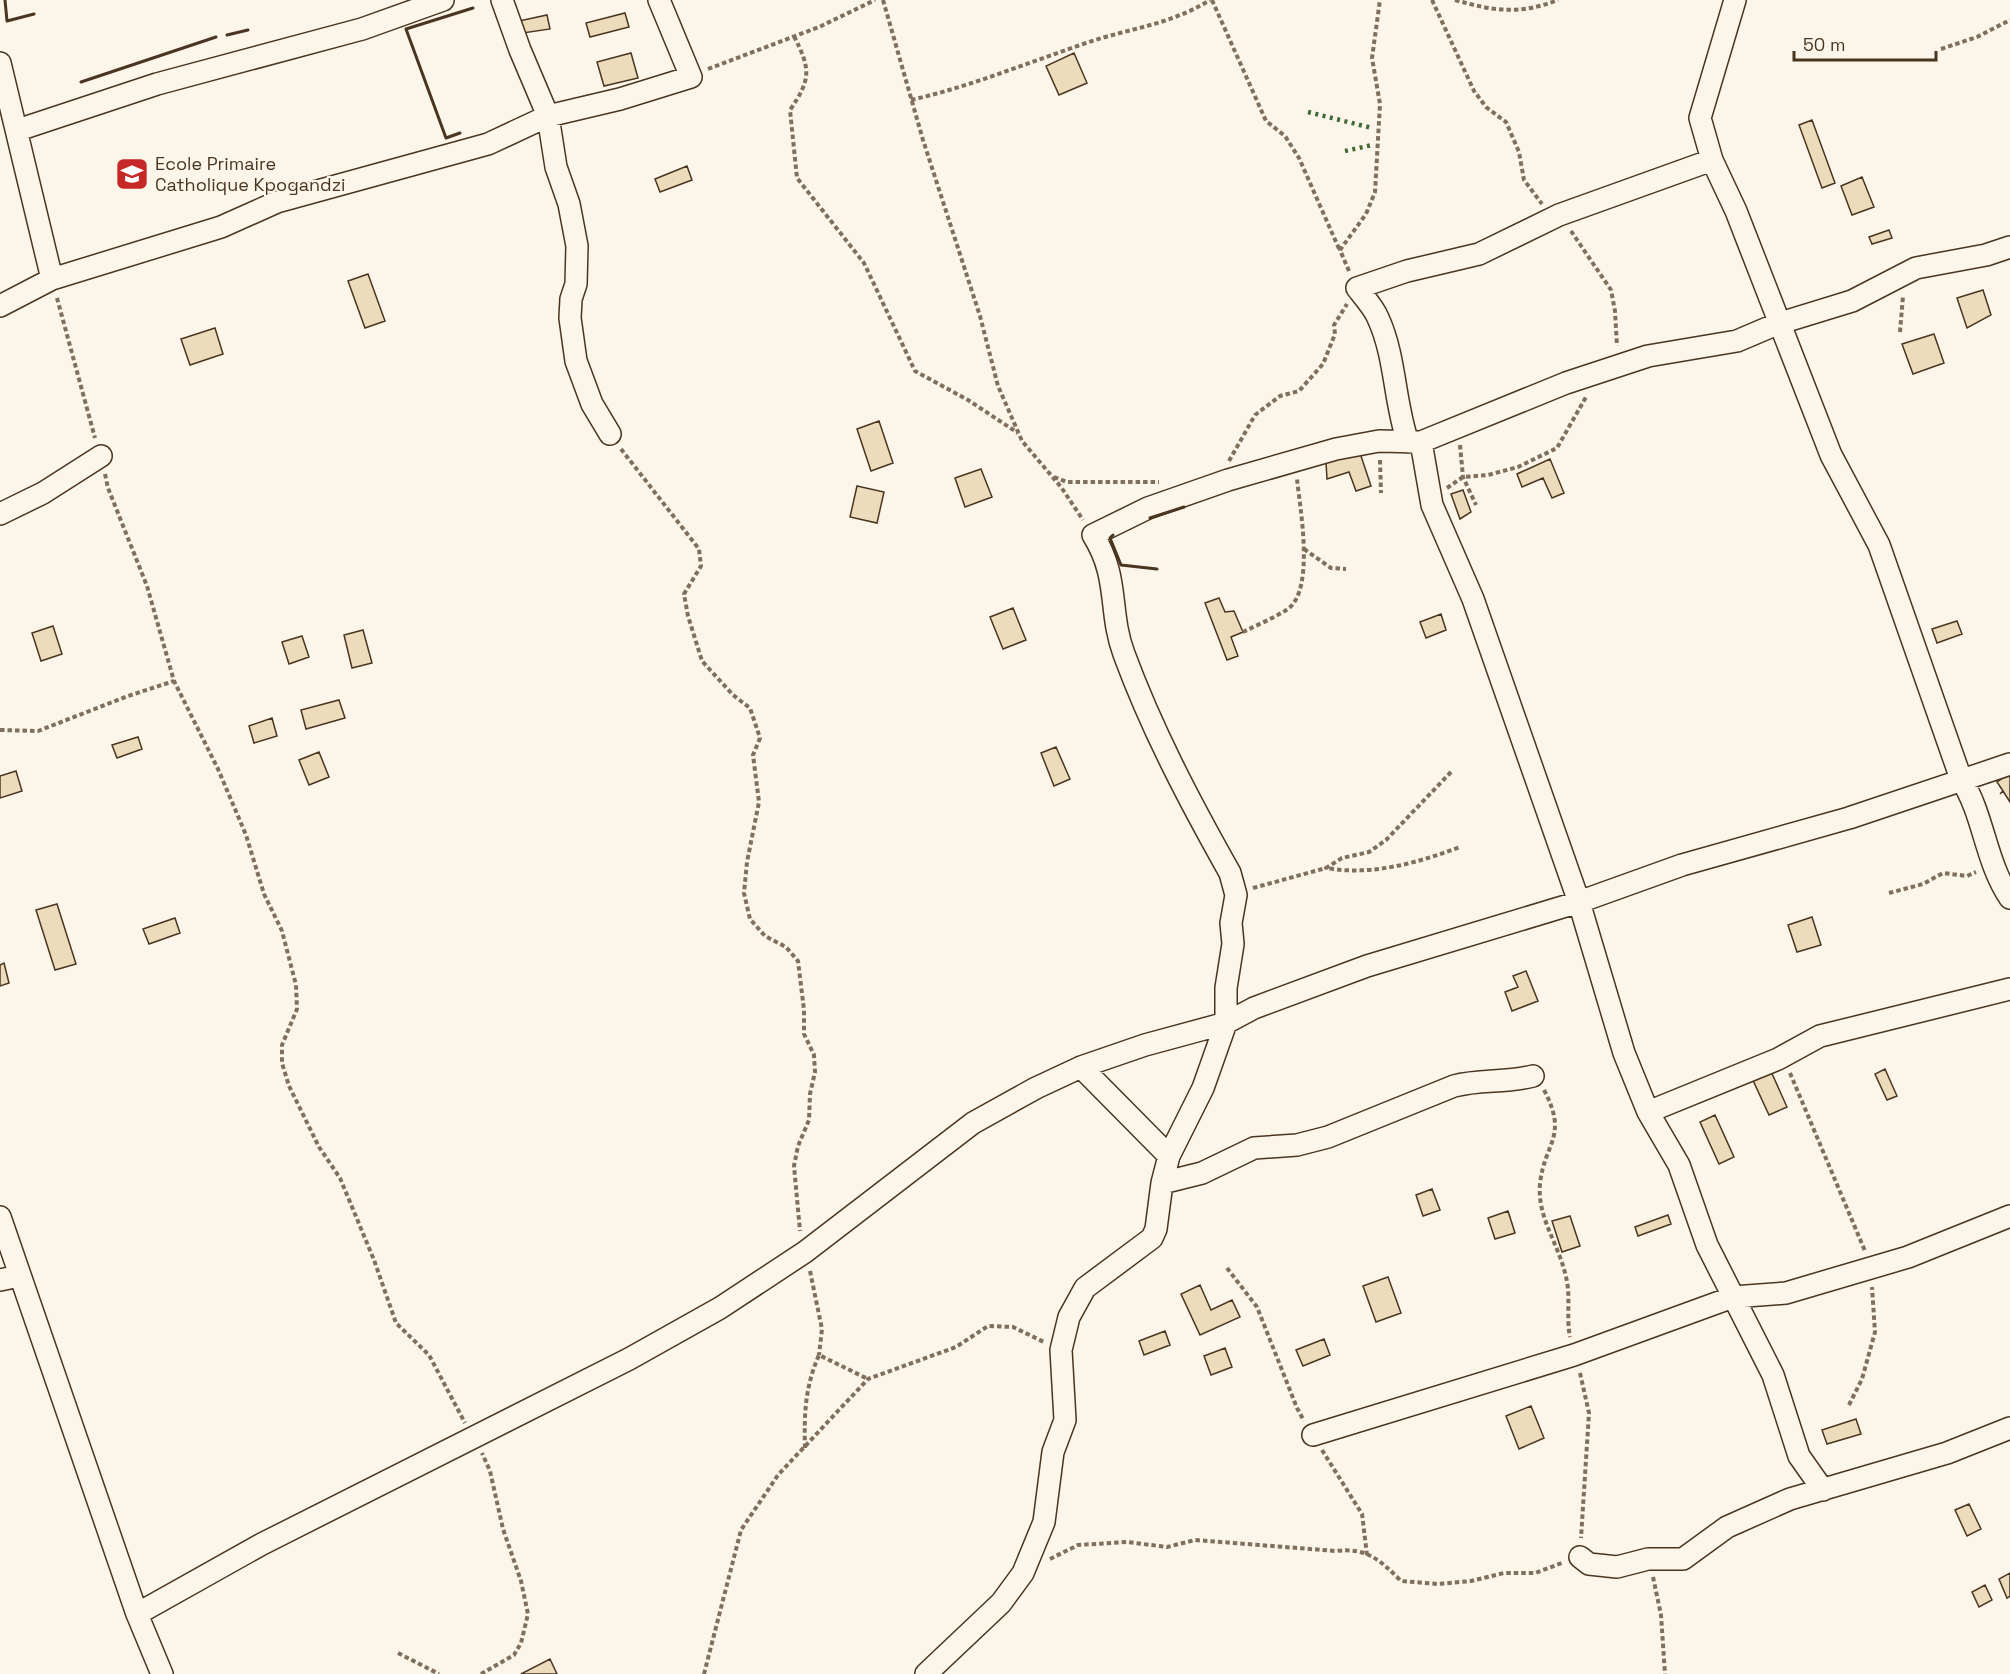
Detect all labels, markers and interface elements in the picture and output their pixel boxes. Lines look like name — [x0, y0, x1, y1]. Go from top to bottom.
scale bar — [1794, 24, 1936, 62]
text: 50 m — [1803, 33, 1845, 56]
place label: Ecole Primaire Catholique Kpogandzi — [155, 152, 346, 196]
school or university icon: Ecole Primaire Catholique Kpogandzi — [114, 156, 150, 192]

